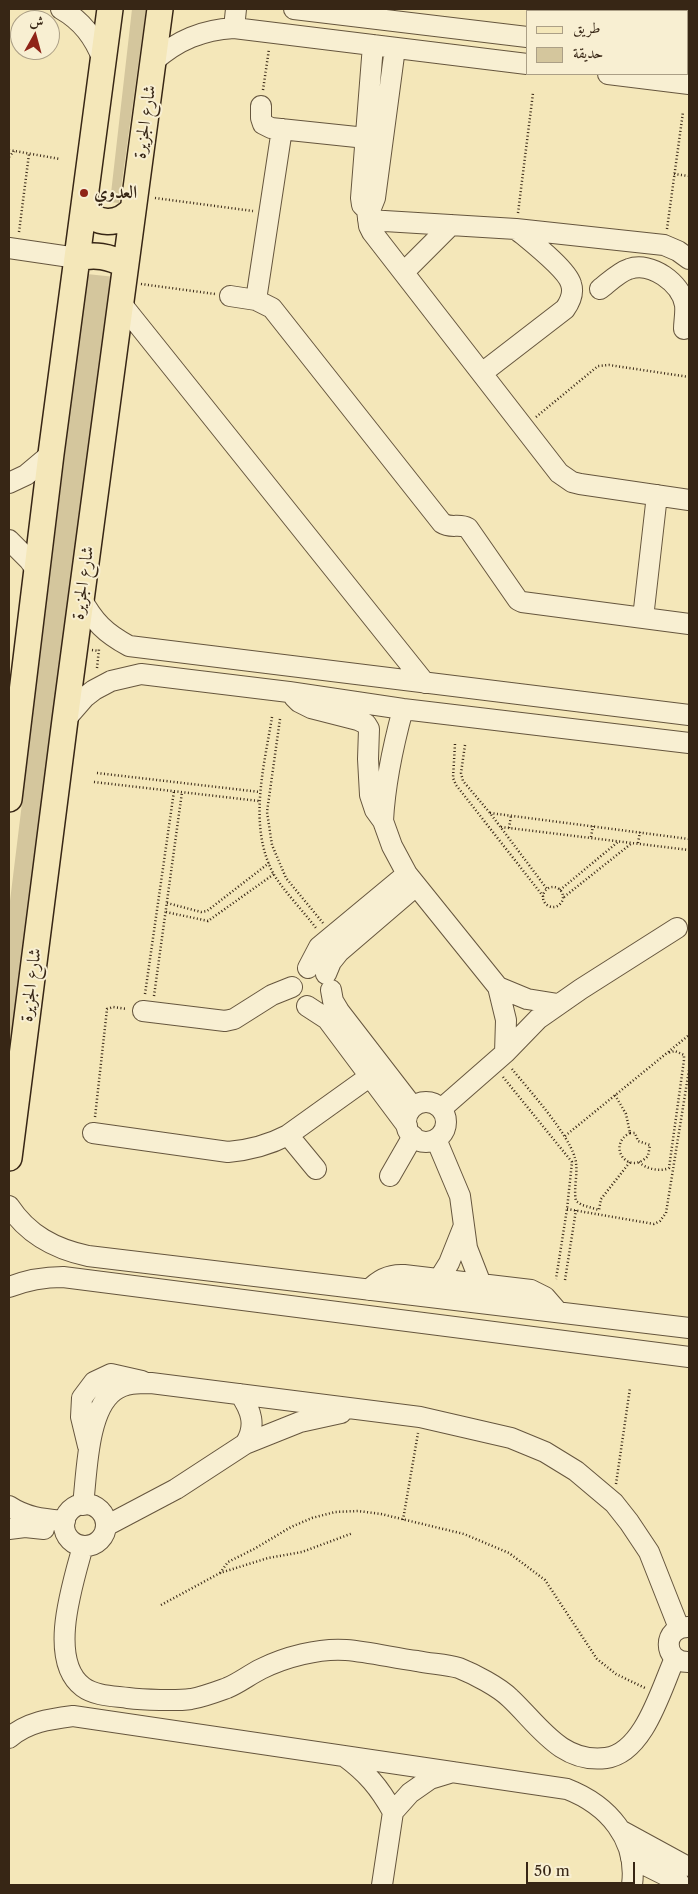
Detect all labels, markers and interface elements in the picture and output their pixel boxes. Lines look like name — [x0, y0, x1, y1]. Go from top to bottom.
north arrow — [10, 10, 60, 60]
legend — [526, 10, 688, 75]
text: ش — [29, 11, 45, 31]
text: طريق — [573, 18, 600, 37]
text: حديقة — [573, 43, 603, 62]
street label: شارع الجزيرة — [129, 84, 161, 160]
place label: العدوي — [94, 182, 137, 204]
marker: العدوي — [78, 187, 90, 199]
street label: شارع الجزيرة — [67, 545, 99, 621]
street label: شارع الجزيرة — [16, 947, 46, 1023]
scale bar — [528, 1852, 637, 1884]
text: 50 m — [534, 1861, 570, 1880]

